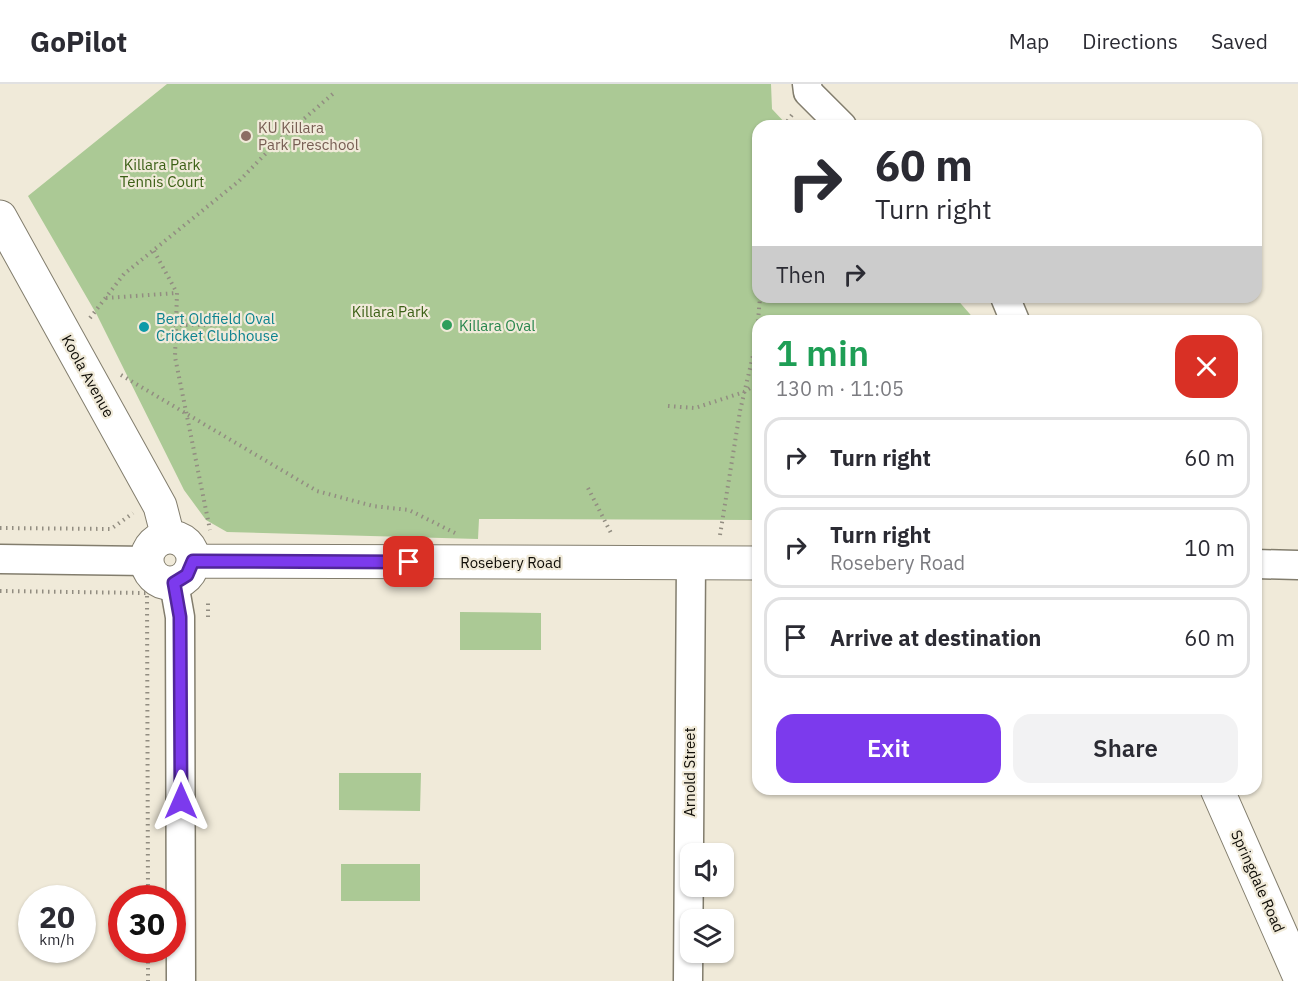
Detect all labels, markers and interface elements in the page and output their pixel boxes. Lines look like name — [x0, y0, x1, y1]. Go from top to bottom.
text: GoPilot — [30, 23, 127, 60]
text: Map — [1009, 27, 1049, 55]
text: Directions — [1082, 27, 1178, 55]
text: Saved — [1211, 27, 1268, 55]
place label: KU Killara Park Preschool — [258, 118, 359, 154]
marker: KU Killara Park Preschool — [239, 129, 253, 143]
text: 60 m — [875, 138, 973, 193]
icon: right — [776, 144, 854, 222]
park label: Killara Park Tennis Court — [120, 155, 204, 191]
text: Turn right — [875, 191, 992, 226]
icon: right — [838, 258, 871, 291]
text: Then — [776, 260, 826, 289]
park label: Killara Park — [352, 302, 428, 321]
place label: Bert Oldfield Oval Cricket Clubhouse — [156, 309, 278, 345]
place label: Killara Oval — [459, 316, 535, 335]
marker: Killara Oval — [440, 318, 454, 332]
marker: Bert Oldfield Oval Cricket Clubhouse — [137, 320, 151, 334]
text: 1 min — [776, 329, 869, 376]
street label: Koola Avenue — [57, 331, 119, 421]
button: close — [1175, 335, 1238, 398]
text: 130 m · 11:05 — [776, 375, 904, 402]
icon: right — [779, 441, 812, 474]
text: Turn right — [830, 443, 931, 472]
text: 60 m — [1184, 443, 1235, 472]
text: Turn right — [830, 520, 931, 549]
icon: right — [779, 531, 812, 564]
text: 10 m — [1184, 533, 1235, 562]
pin — [383, 536, 434, 587]
icon: arrive — [392, 545, 425, 578]
text: Rosebery Road — [830, 549, 965, 576]
street label: Rosebery Road — [460, 553, 562, 572]
icon: arrive — [779, 621, 812, 654]
text: Arrive at destination — [830, 623, 1041, 652]
text: 60 m — [1184, 623, 1235, 652]
button: Exit — [776, 714, 1001, 783]
button: Share — [1013, 714, 1238, 783]
street label: Arnold Street — [680, 727, 699, 817]
position arrow — [149, 769, 213, 833]
street label: Springdale Road — [1227, 827, 1289, 935]
map controls — [680, 843, 734, 963]
button: sound — [680, 843, 734, 897]
speed limit sign: 30 — [108, 885, 186, 963]
text: 20 — [39, 897, 75, 936]
button: layers — [680, 909, 734, 963]
text: km/h — [39, 930, 75, 949]

